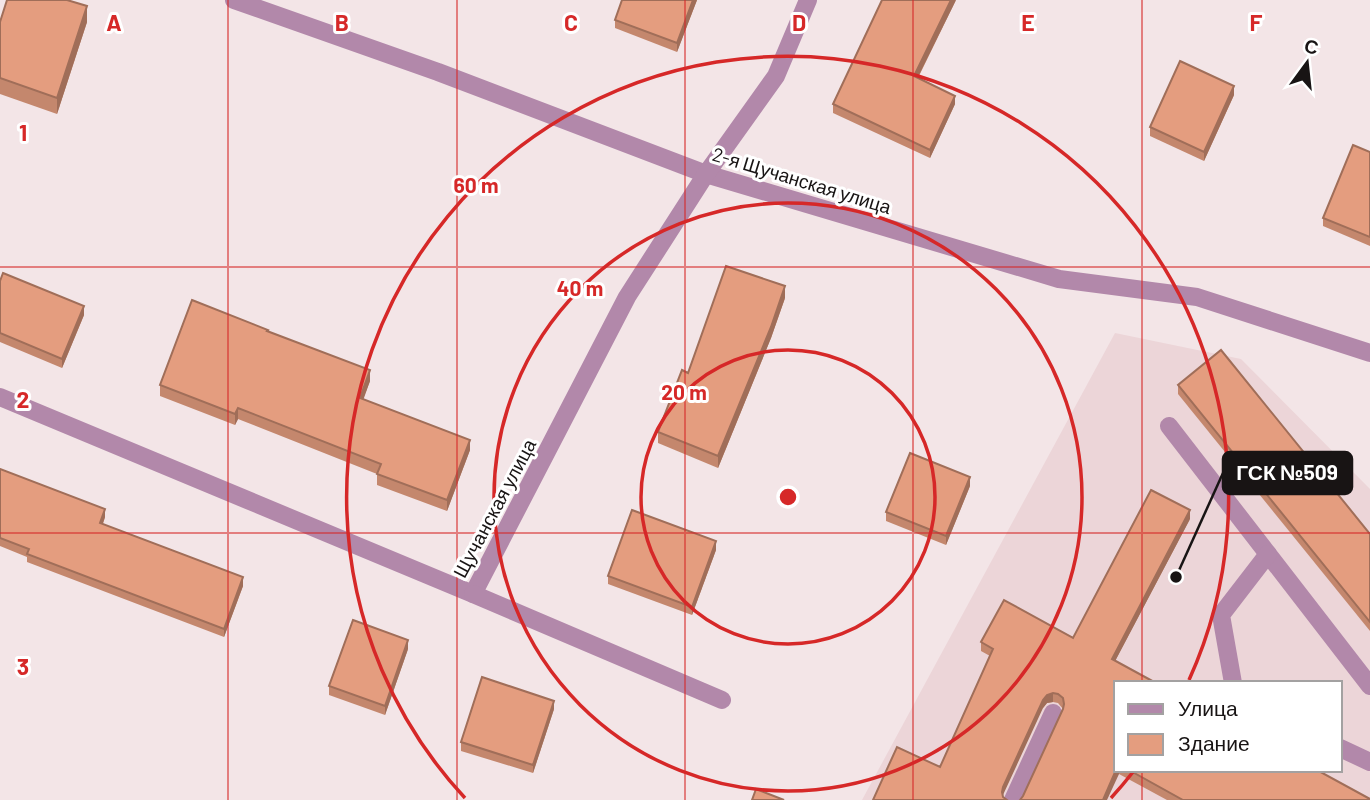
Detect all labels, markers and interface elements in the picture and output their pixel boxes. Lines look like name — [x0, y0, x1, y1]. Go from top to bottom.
text: A — [106, 8, 122, 36]
text: B — [335, 8, 349, 36]
text: C — [564, 8, 578, 36]
text: D — [792, 8, 806, 36]
text: E — [1021, 8, 1035, 36]
text: F — [1250, 8, 1263, 36]
north arrow — [1272, 28, 1342, 98]
text: С — [1302, 33, 1321, 59]
text: 1 — [19, 118, 27, 146]
street label: 2-я Щучанская улица — [710, 142, 894, 218]
text: 60 m — [454, 172, 498, 197]
text: 40 m — [557, 275, 603, 300]
text: 20 m — [661, 379, 707, 404]
text: 2 — [17, 385, 29, 413]
street label: Щучанская улица — [448, 434, 540, 581]
callout: ГСК №509 — [1223, 452, 1352, 494]
text: ГСК №509 — [1236, 459, 1338, 484]
centre of rings — [776, 485, 800, 509]
text: 3 — [17, 652, 29, 680]
legend — [1114, 681, 1342, 772]
text: Улица — [1178, 695, 1238, 720]
text: Здание — [1178, 730, 1250, 755]

